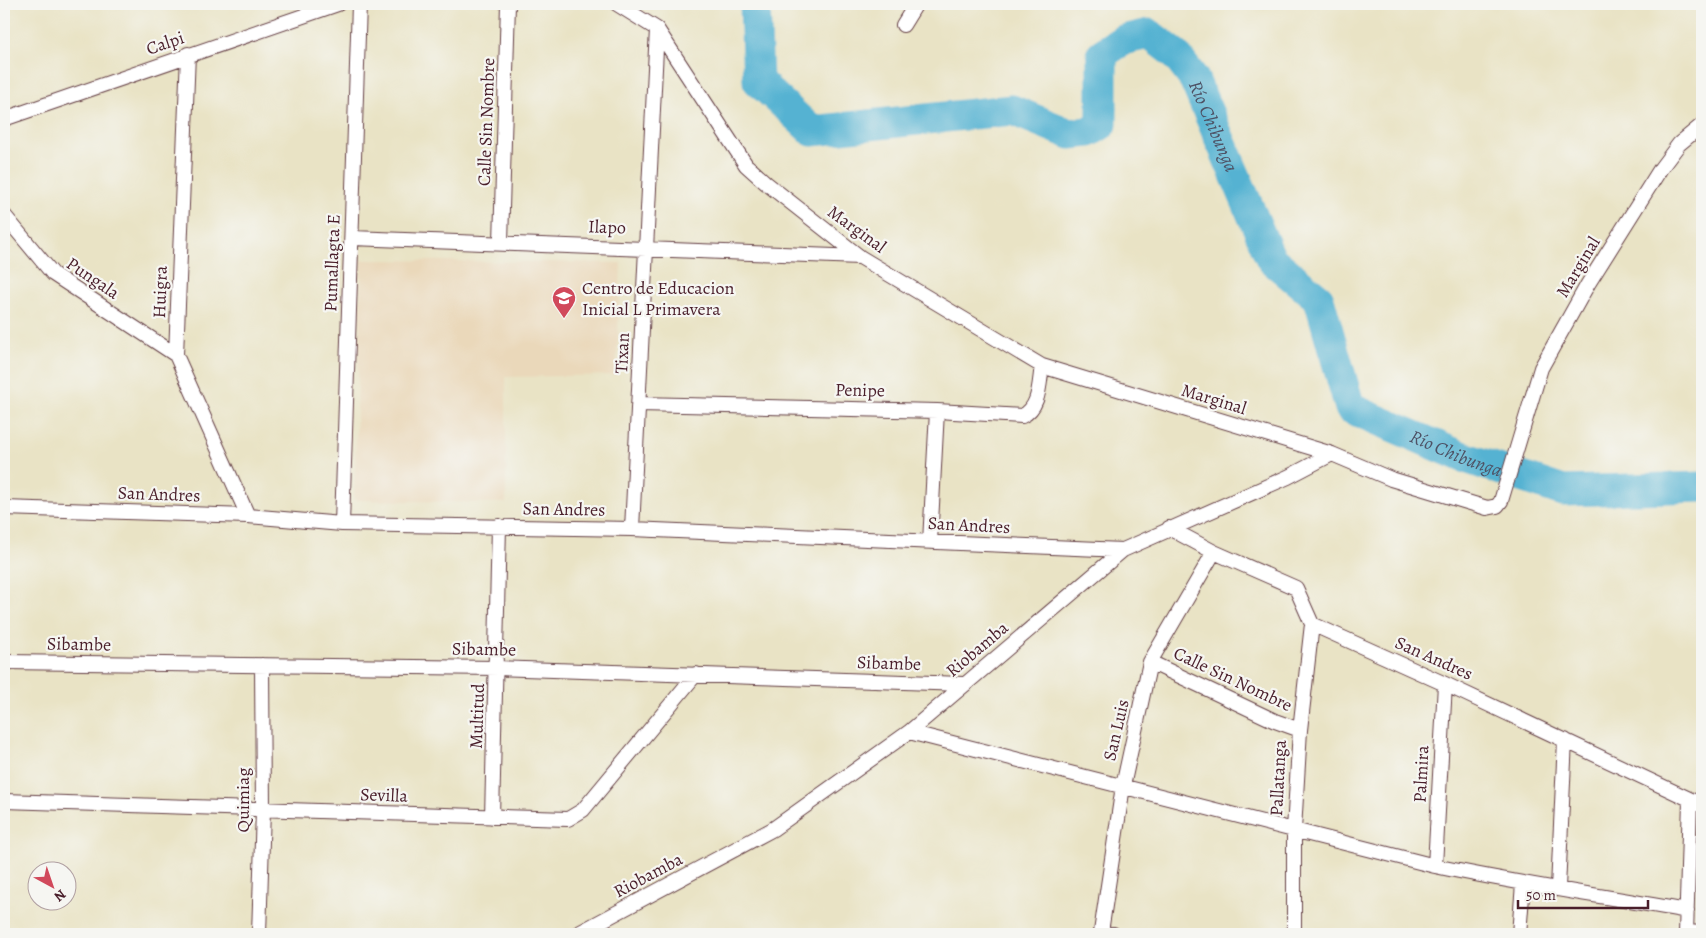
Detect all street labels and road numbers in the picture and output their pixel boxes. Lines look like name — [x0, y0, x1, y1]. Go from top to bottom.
street label: Calpi — [143, 25, 187, 61]
street label: Calle Sin Nombre — [472, 57, 500, 187]
street label: Marginal — [823, 200, 892, 259]
street label: Pumallagta E — [318, 214, 346, 312]
street label: Ilapo — [588, 214, 626, 240]
street label: Marginal — [1550, 232, 1606, 302]
street label: Pungala — [62, 251, 125, 305]
street label: Huigra — [147, 265, 173, 319]
street label: Tixan — [609, 332, 635, 374]
street label: Penipe — [835, 378, 885, 402]
street label: Marginal — [1178, 378, 1250, 420]
street label: San Andres — [117, 481, 201, 507]
street label: San Andres — [522, 496, 606, 522]
street label: San Andres — [927, 511, 1011, 539]
street label: Riobamba — [941, 615, 1014, 682]
street label: San Andres — [1391, 630, 1477, 686]
street label: Sibambe — [47, 631, 111, 657]
street label: Sibambe — [452, 636, 516, 662]
street label: Calle Sin Nombre — [1170, 641, 1296, 717]
street label: Sibambe — [857, 650, 921, 676]
street label: Multitud — [464, 683, 490, 749]
street label: San Luis — [1097, 697, 1135, 763]
street label: Pallatanga — [1264, 739, 1292, 817]
street label: Palmira — [1408, 744, 1435, 803]
street label: Quimiag — [231, 768, 255, 832]
street label: Sevilla — [360, 782, 409, 808]
street label: Riobamba — [609, 847, 687, 903]

